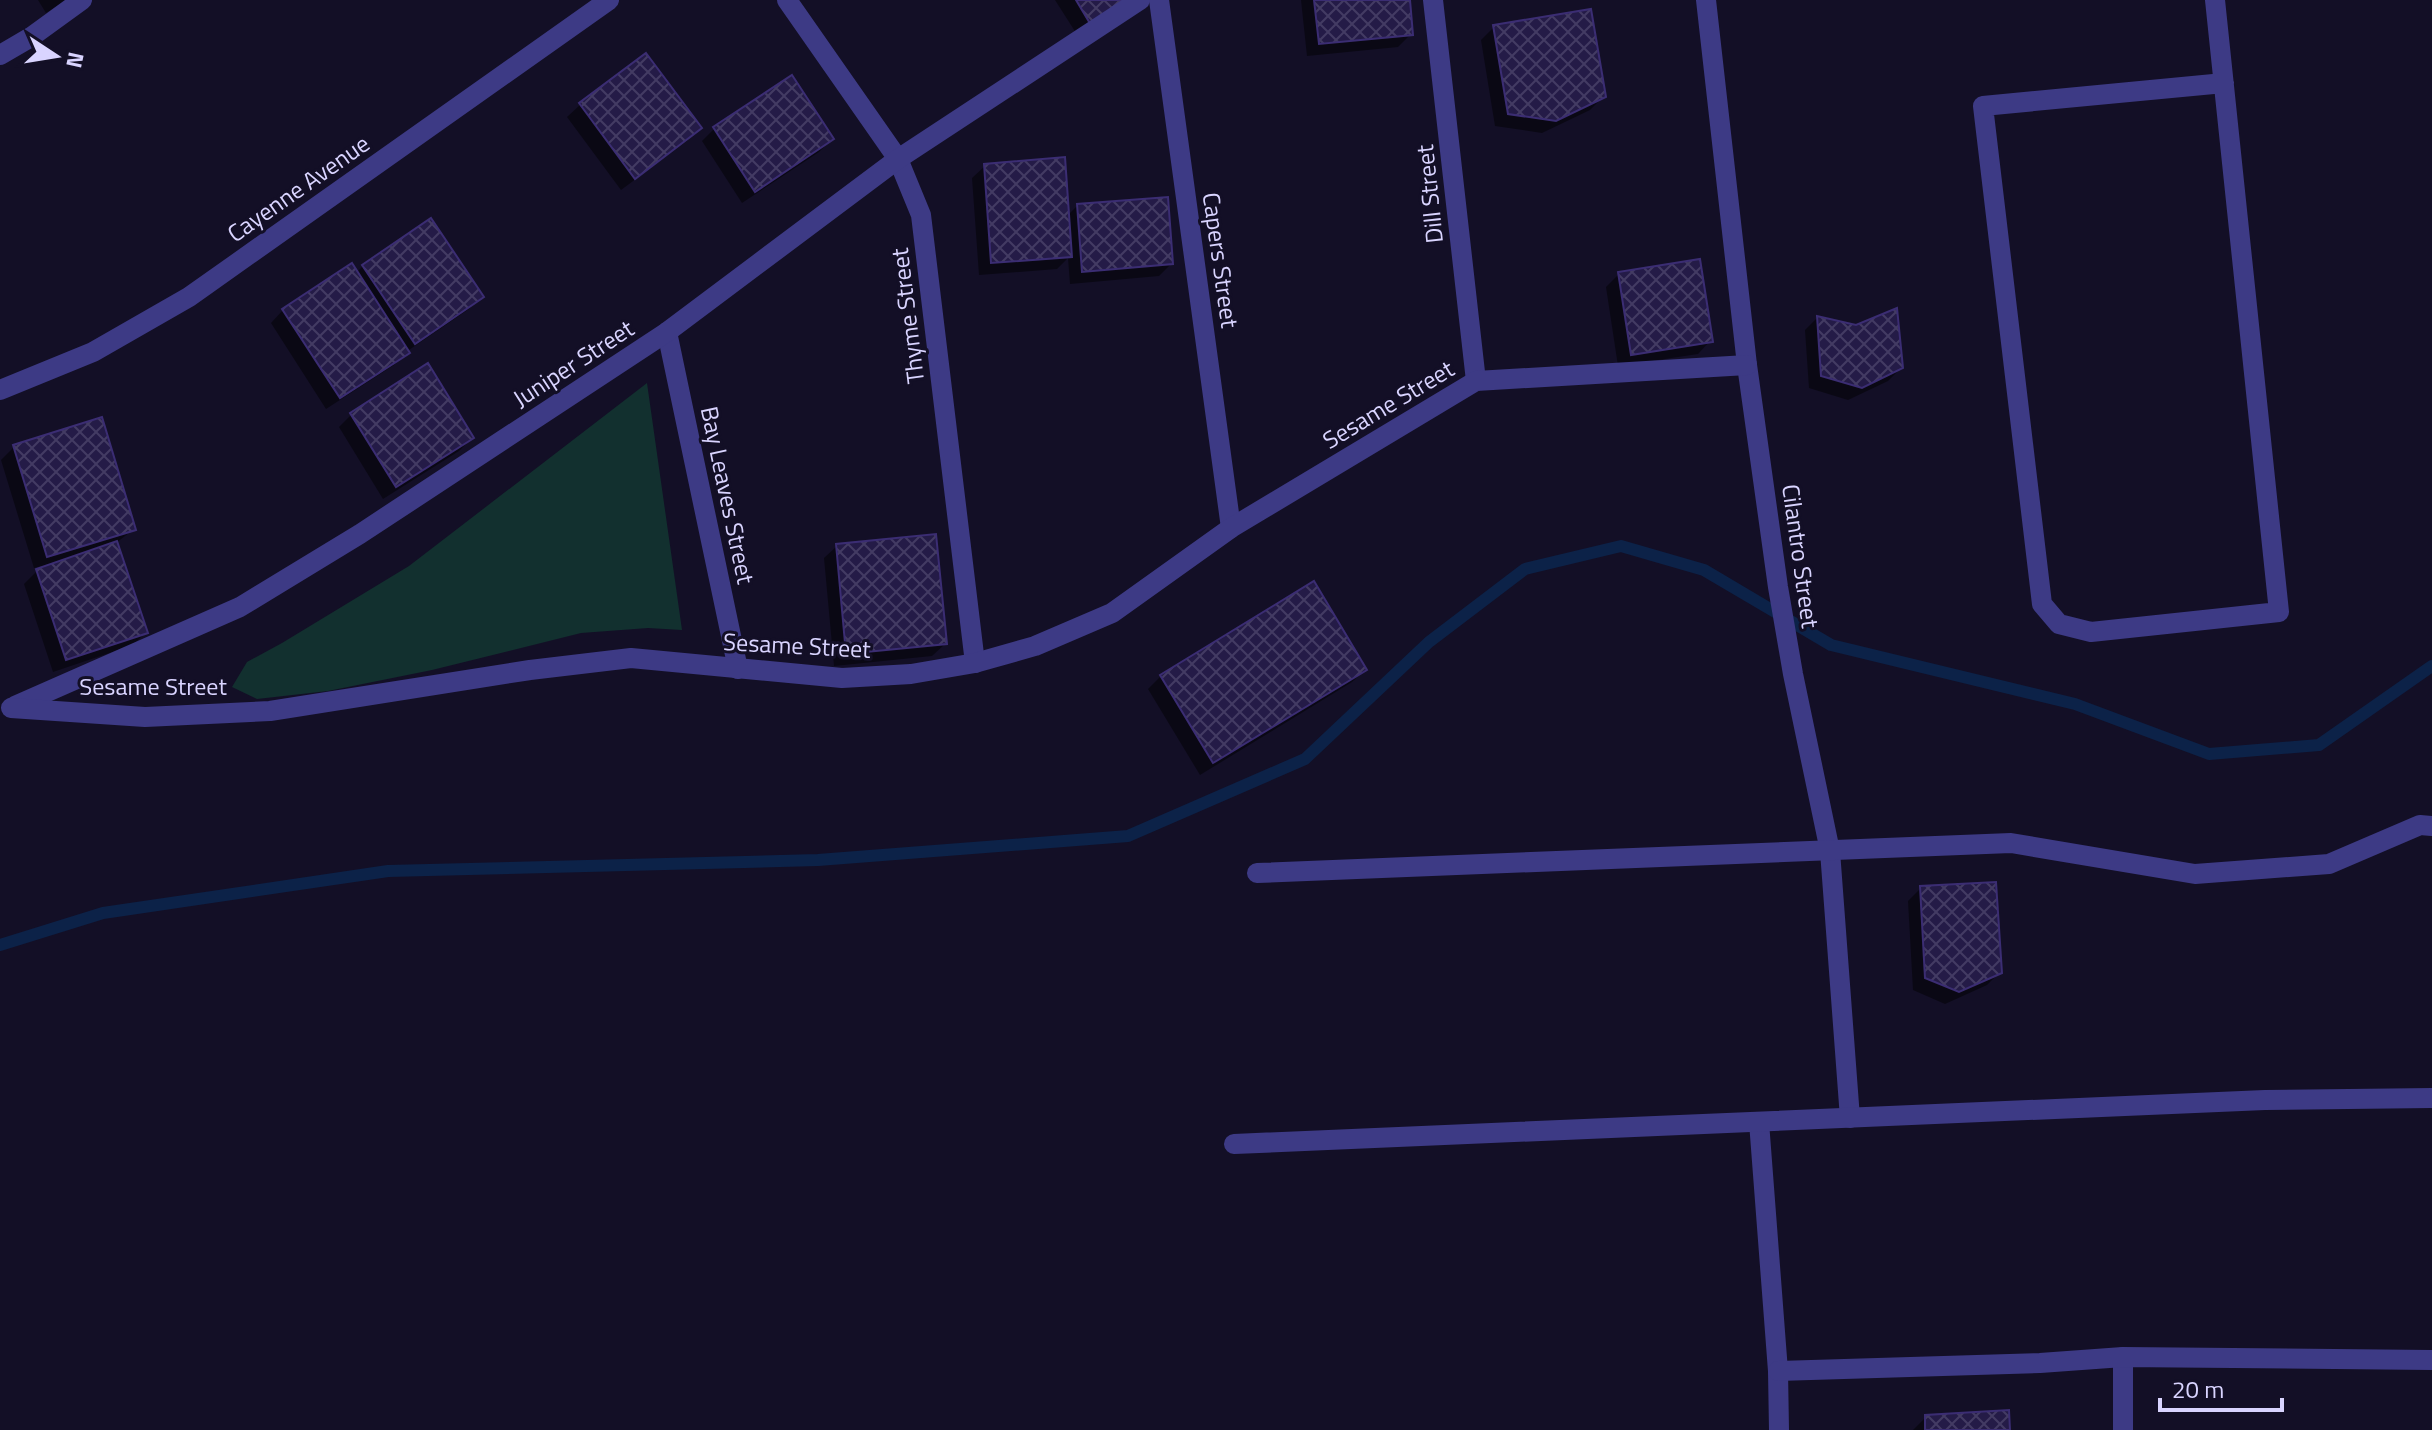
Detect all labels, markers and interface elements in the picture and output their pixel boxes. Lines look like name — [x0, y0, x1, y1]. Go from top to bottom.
north arrow — [16, 16, 96, 96]
text: N — [57, 49, 94, 71]
street label: Cayenne Avenue — [219, 125, 377, 251]
street label: Dill Street — [1406, 142, 1452, 245]
street label: Capers Street — [1194, 190, 1248, 331]
street label: Thyme Street — [881, 246, 933, 386]
street label: Juniper Street — [505, 310, 641, 416]
street label: Sesame Street — [1315, 350, 1461, 457]
street label: Bay Leaves Street — [692, 403, 765, 588]
street label: Cilantro Street — [1773, 482, 1829, 631]
street label: Sesame Street — [722, 623, 872, 667]
street label: Sesame Street — [79, 668, 227, 704]
scale bar — [2160, 1362, 2282, 1412]
text: 20 m — [2172, 1371, 2224, 1407]

